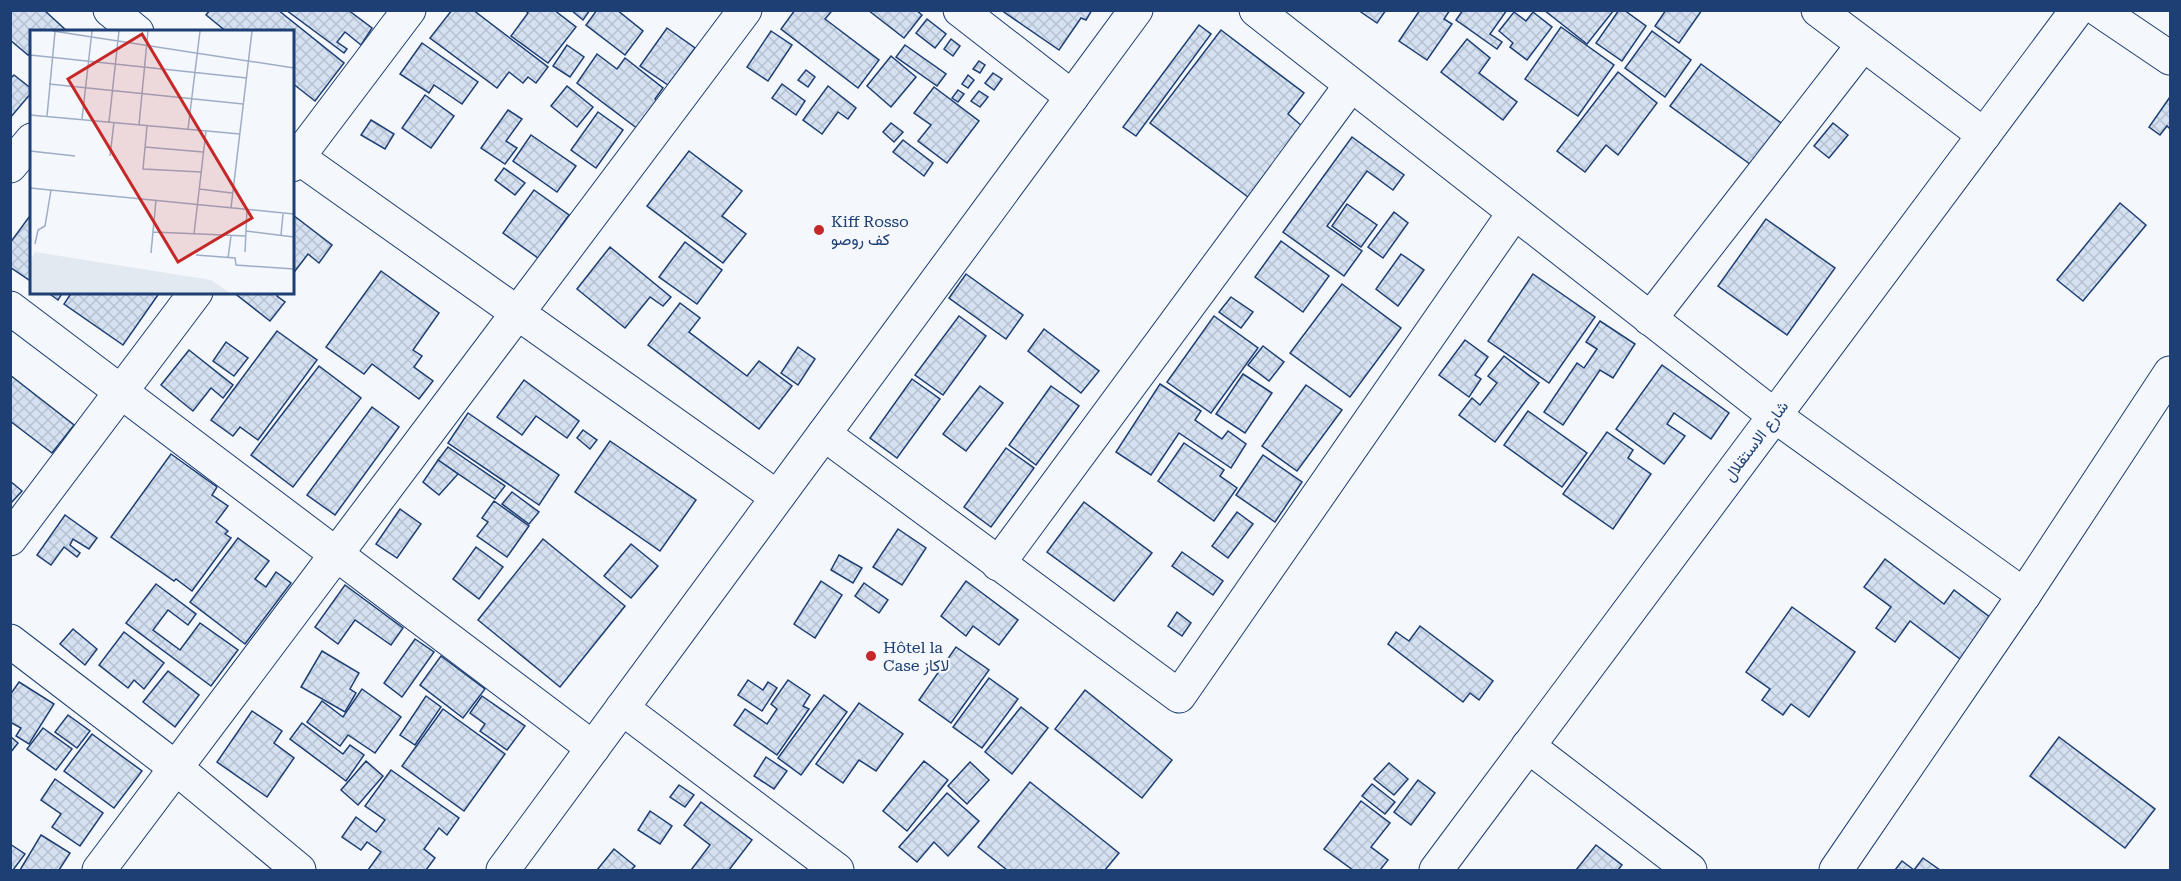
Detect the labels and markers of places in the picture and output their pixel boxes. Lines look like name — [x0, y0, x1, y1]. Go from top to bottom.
place label: Kiff Rosso كف روصو — [831, 212, 909, 250]
marker: Kiff Rosso كف روصو — [812, 223, 826, 237]
place label: Hôtel la Case لاكاز — [883, 638, 949, 676]
marker: Hôtel la Case لاكاز — [864, 649, 878, 663]

